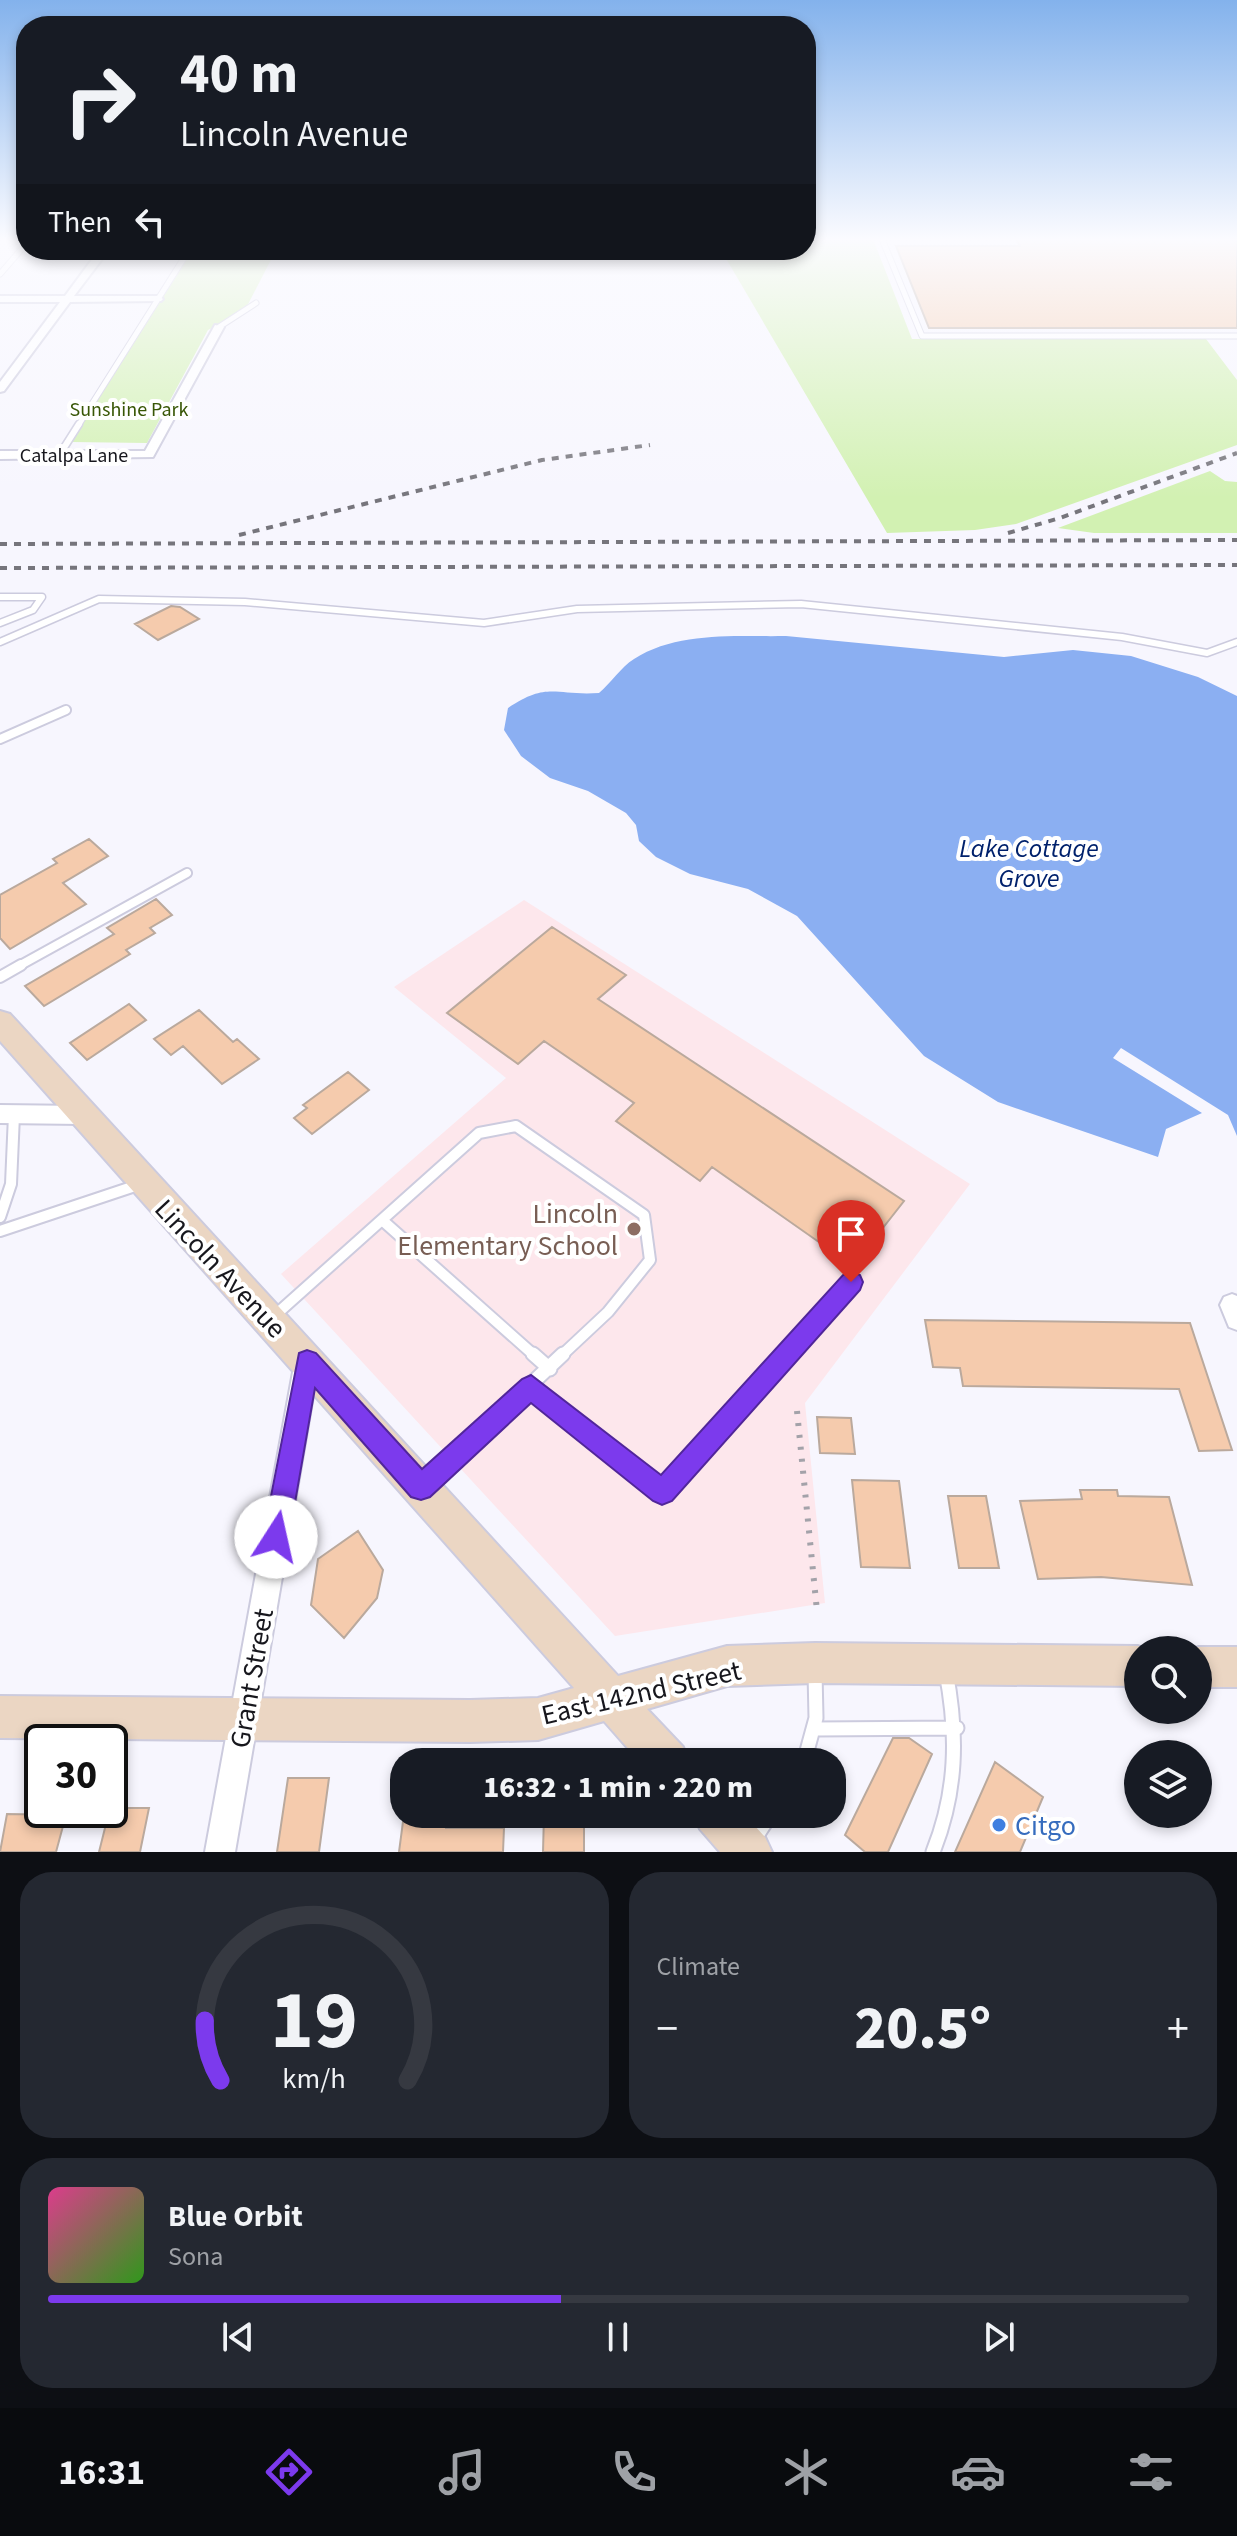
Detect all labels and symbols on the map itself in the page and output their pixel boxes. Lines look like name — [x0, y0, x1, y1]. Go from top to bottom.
park label: Sunshine Park — [70, 396, 189, 424]
street label: Catalpa Lane — [20, 442, 128, 470]
water label: Lake Cottage Grove — [959, 830, 1099, 897]
street label: Lincoln Avenue — [145, 1190, 295, 1347]
place label: Lincoln Elementary School — [397, 1194, 618, 1266]
pin — [817, 1200, 885, 1282]
marker: Lincoln Elementary School — [625, 1220, 643, 1238]
position arrow — [234, 1495, 318, 1579]
street label: Grant Street — [220, 1605, 284, 1751]
street label: East 142nd Street — [538, 1650, 745, 1735]
speed limit sign: 30 — [24, 1724, 128, 1828]
place label: Citgo — [1015, 1806, 1076, 1846]
marker: Citgo — [990, 1816, 1008, 1834]

